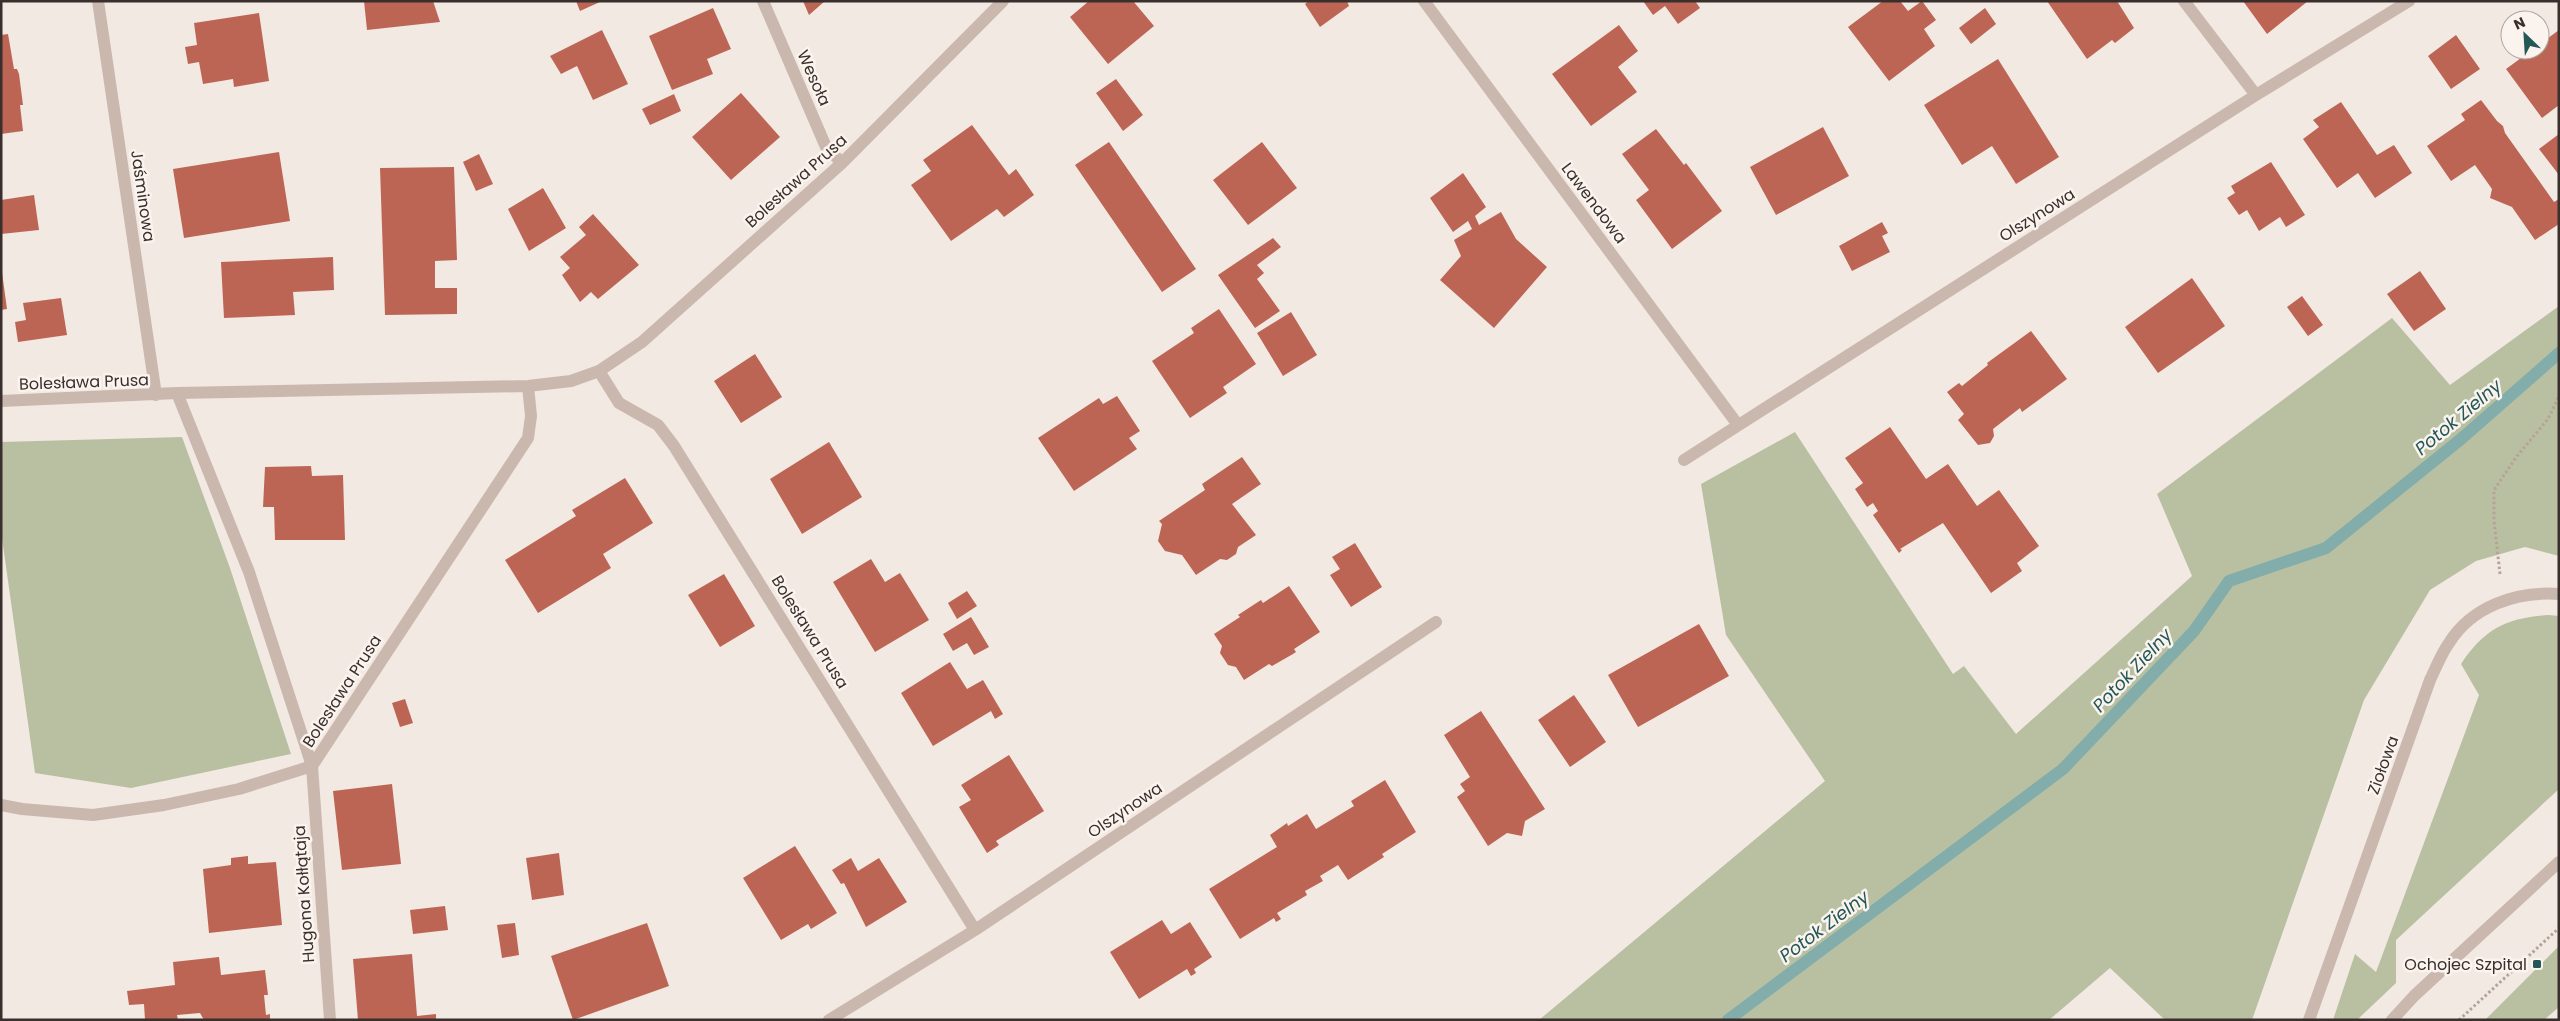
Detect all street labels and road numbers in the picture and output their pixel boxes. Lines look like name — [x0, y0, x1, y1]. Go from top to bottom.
street label: Wesoła — [792, 46, 836, 110]
street label: Bolesława Prusa — [740, 129, 852, 233]
street label: Jaśminowa — [125, 149, 161, 243]
street label: Lawendowa — [1556, 158, 1632, 248]
street label: Olszynowa — [1995, 183, 2079, 247]
street label: Bolesława Prusa — [19, 368, 149, 396]
street label: Bolesława Prusa — [766, 571, 854, 693]
street label: Bolesława Prusa — [297, 630, 387, 752]
street label: Ziołowa — [2362, 732, 2404, 798]
street label: Olszynowa — [1083, 777, 1167, 843]
street label: Hugona Kołłątaja — [288, 824, 320, 964]

